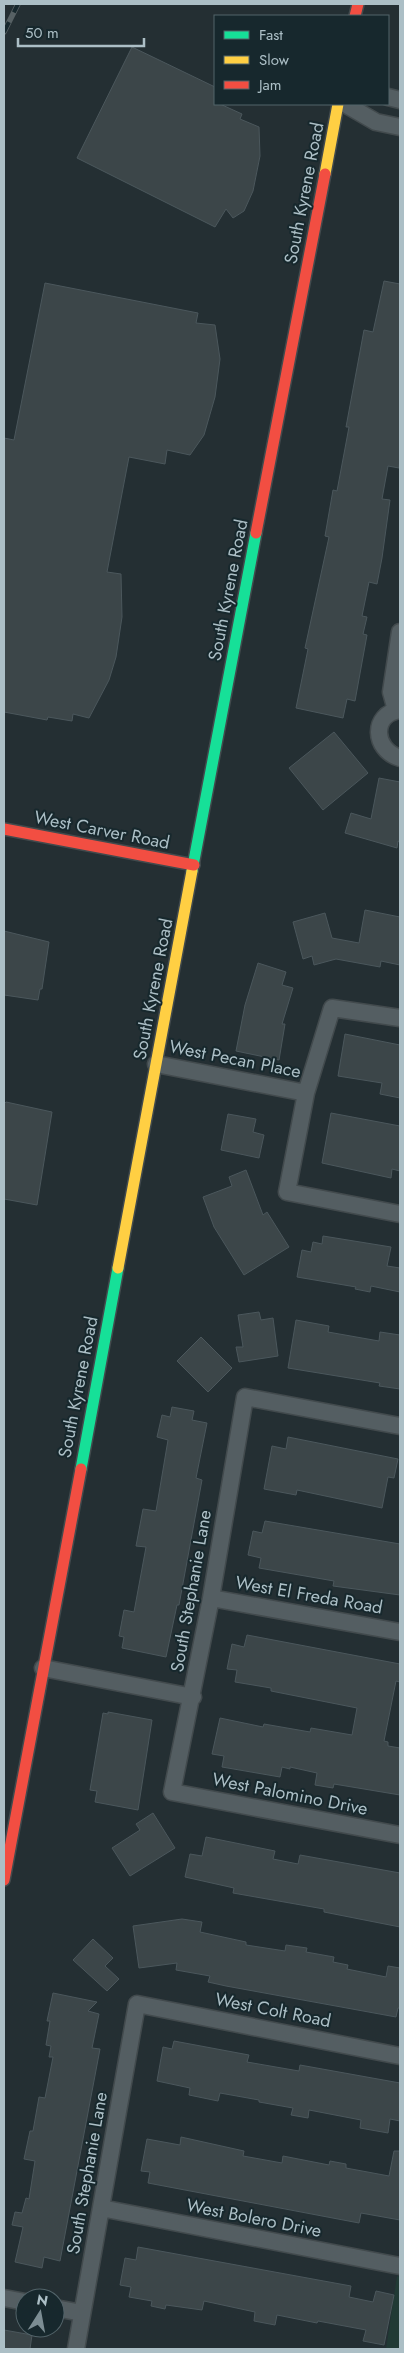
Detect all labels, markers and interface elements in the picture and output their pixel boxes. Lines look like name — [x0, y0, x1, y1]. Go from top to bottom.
scale bar — [18, 15, 144, 47]
legend — [214, 15, 389, 105]
text: 50 m — [25, 22, 59, 44]
text: Fast — [259, 24, 283, 46]
text: Slow — [259, 49, 290, 71]
text: Jam — [257, 74, 282, 96]
street label: South Kyrene Road — [278, 120, 330, 266]
street label: South Kyrene Road — [202, 517, 254, 663]
street label: West Carver Road — [32, 804, 172, 856]
street label: South Kyrene Road — [127, 916, 179, 1062]
street label: West Pecan Place — [167, 1033, 303, 1085]
street label: South Kyrene Road — [52, 1314, 104, 1460]
street label: South Stephanie Lane — [164, 1508, 218, 1674]
street label: West El Freda Road — [233, 1569, 385, 1621]
street label: West Palomino Drive — [210, 1766, 370, 1822]
street label: West Colt Road — [213, 1986, 333, 2034]
street label: South Stephanie Lane — [60, 2090, 114, 2256]
street label: West Bolero Drive — [184, 2192, 324, 2244]
north arrow — [15, 2288, 65, 2338]
text: N — [35, 2289, 50, 2311]

